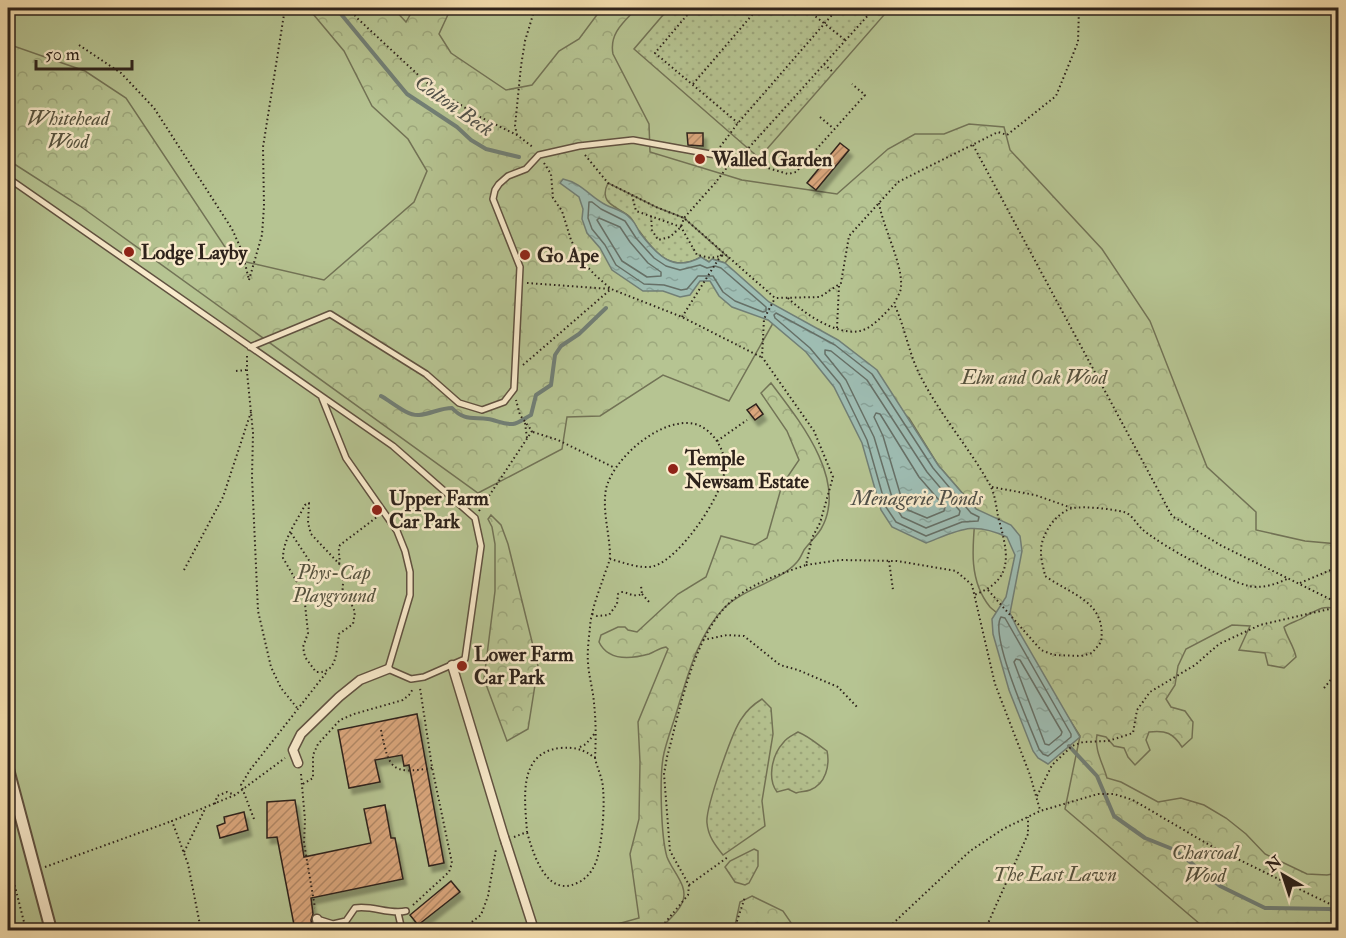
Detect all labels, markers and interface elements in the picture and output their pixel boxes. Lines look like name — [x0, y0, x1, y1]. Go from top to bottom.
scale bar — [36, 33, 132, 71]
text: 50 m — [45, 43, 80, 66]
water label: Colton Beck — [409, 69, 499, 143]
park label: Whitehead Wood — [27, 106, 111, 154]
place label: Walled Garden — [711, 147, 833, 172]
marker: Walled Garden — [693, 152, 707, 166]
place label: Lodge Layby — [141, 240, 248, 266]
place label: Go Ape — [537, 243, 599, 269]
marker: Lodge Layby — [122, 245, 136, 259]
marker: Go Ape — [518, 248, 532, 262]
park label: Elm and Oak Wood — [959, 365, 1108, 390]
place label: Temple Newsam Estate — [684, 446, 809, 494]
marker: Temple Newsam Estate — [666, 462, 680, 476]
water label: Menagerie Ponds — [849, 485, 984, 512]
place label: Upper Farm Car Park — [389, 486, 489, 534]
marker: Upper Farm Car Park — [370, 503, 384, 517]
park label: Phys-Cap Playground — [292, 560, 377, 608]
place label: Lower Farm Car Park — [474, 642, 574, 690]
marker: Lower Farm Car Park — [455, 659, 469, 673]
park label: Charcoal Wood — [1172, 840, 1240, 888]
north arrow — [1253, 845, 1313, 905]
text: N — [1262, 851, 1287, 877]
park label: The East Lawn — [993, 862, 1117, 887]

